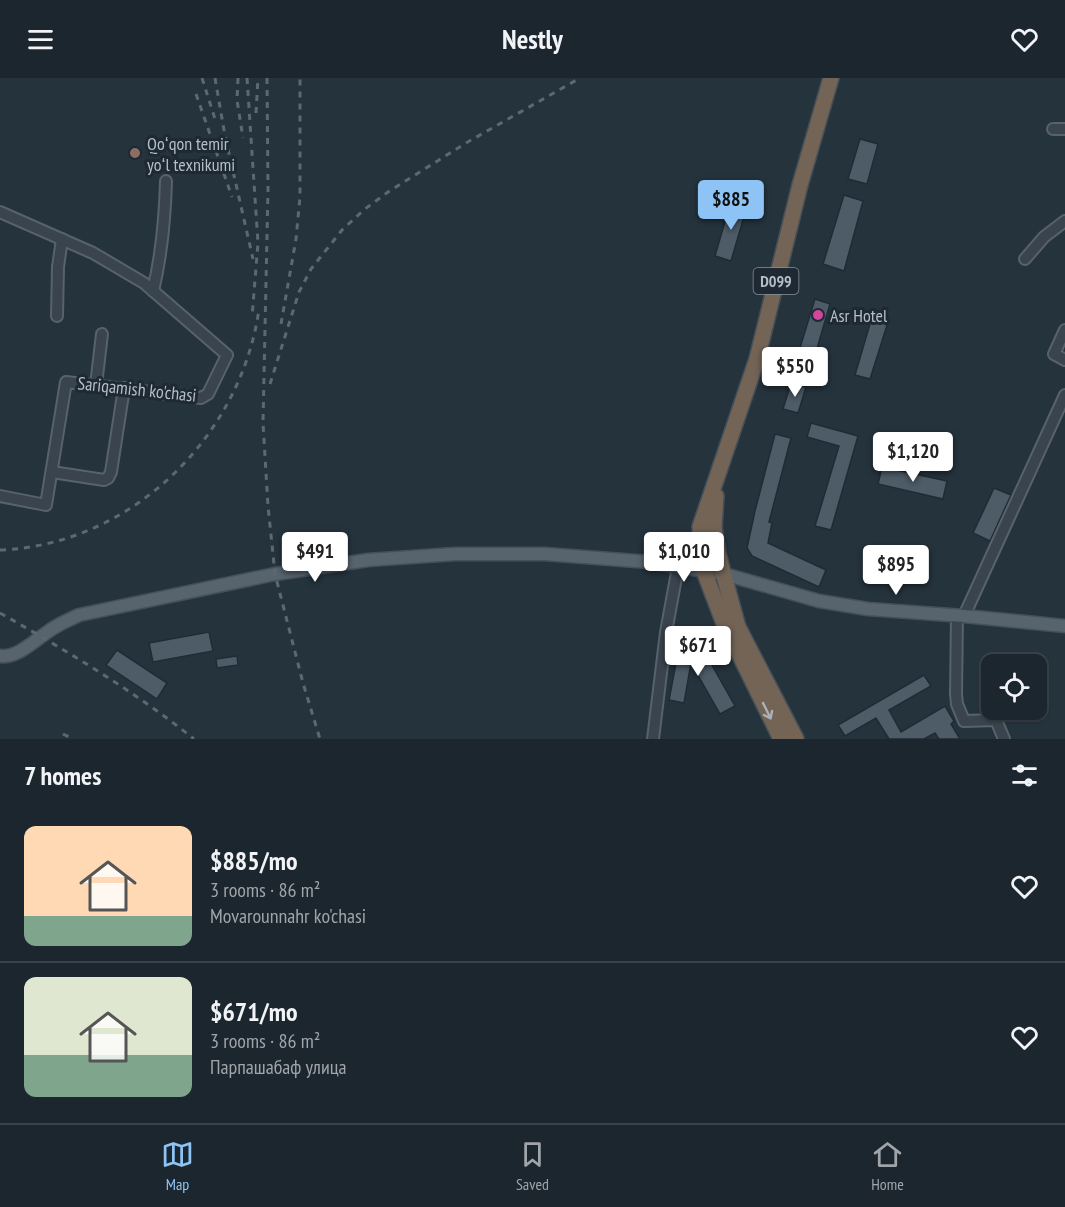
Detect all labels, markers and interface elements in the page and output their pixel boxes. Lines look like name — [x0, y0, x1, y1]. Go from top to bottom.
text: Nestly — [502, 22, 563, 56]
icon: menu — [24, 23, 57, 56]
icon: heart — [1008, 23, 1041, 56]
place label: Qoʻqon temir yoʻl texnikumi — [147, 132, 235, 176]
marker: Qoʻqon temir yoʻl texnikumi — [128, 146, 142, 160]
pin: $885 — [695, 180, 767, 231]
text: $885 — [712, 186, 750, 212]
road number: D099 — [754, 268, 798, 294]
place label: Asr Hotel — [830, 304, 888, 327]
marker: Asr Hotel — [811, 308, 825, 322]
pin: $550 — [759, 347, 831, 398]
text: $550 — [776, 353, 814, 379]
street label: Sariqamish ko'chasi — [77, 371, 197, 407]
pin: $1,120 — [864, 432, 962, 483]
text: $1,120 — [887, 438, 939, 464]
pin: $491 — [279, 532, 351, 583]
pin: $1,010 — [635, 532, 733, 583]
text: $491 — [296, 538, 334, 564]
text: $1,010 — [658, 538, 710, 564]
pin: $895 — [860, 545, 932, 596]
text: $895 — [877, 551, 915, 577]
pin: $671 — [662, 626, 734, 677]
text: $671 — [679, 632, 717, 658]
map controls — [981, 654, 1047, 720]
button: locate — [981, 654, 1047, 720]
one-way arrow — [762, 702, 774, 720]
text: 7 homes — [24, 759, 101, 792]
icon: filters — [1008, 759, 1041, 792]
text: $885/mo — [210, 844, 298, 877]
icon: home — [72, 850, 144, 922]
icon: heart — [1008, 870, 1041, 903]
text: 3 rooms · 86 m² — [210, 877, 320, 903]
text: Movarounnahr ko'chasi — [210, 903, 366, 929]
text: $671/mo — [210, 995, 298, 1028]
icon: home — [72, 1001, 144, 1073]
icon: heart — [1008, 1021, 1041, 1054]
text: 3 rooms · 86 m² — [210, 1028, 320, 1054]
text: Парпашабаф улица — [210, 1054, 347, 1080]
tab: Map — [161, 1138, 194, 1194]
tab: Saved — [516, 1138, 549, 1194]
tab: Home — [871, 1138, 904, 1194]

